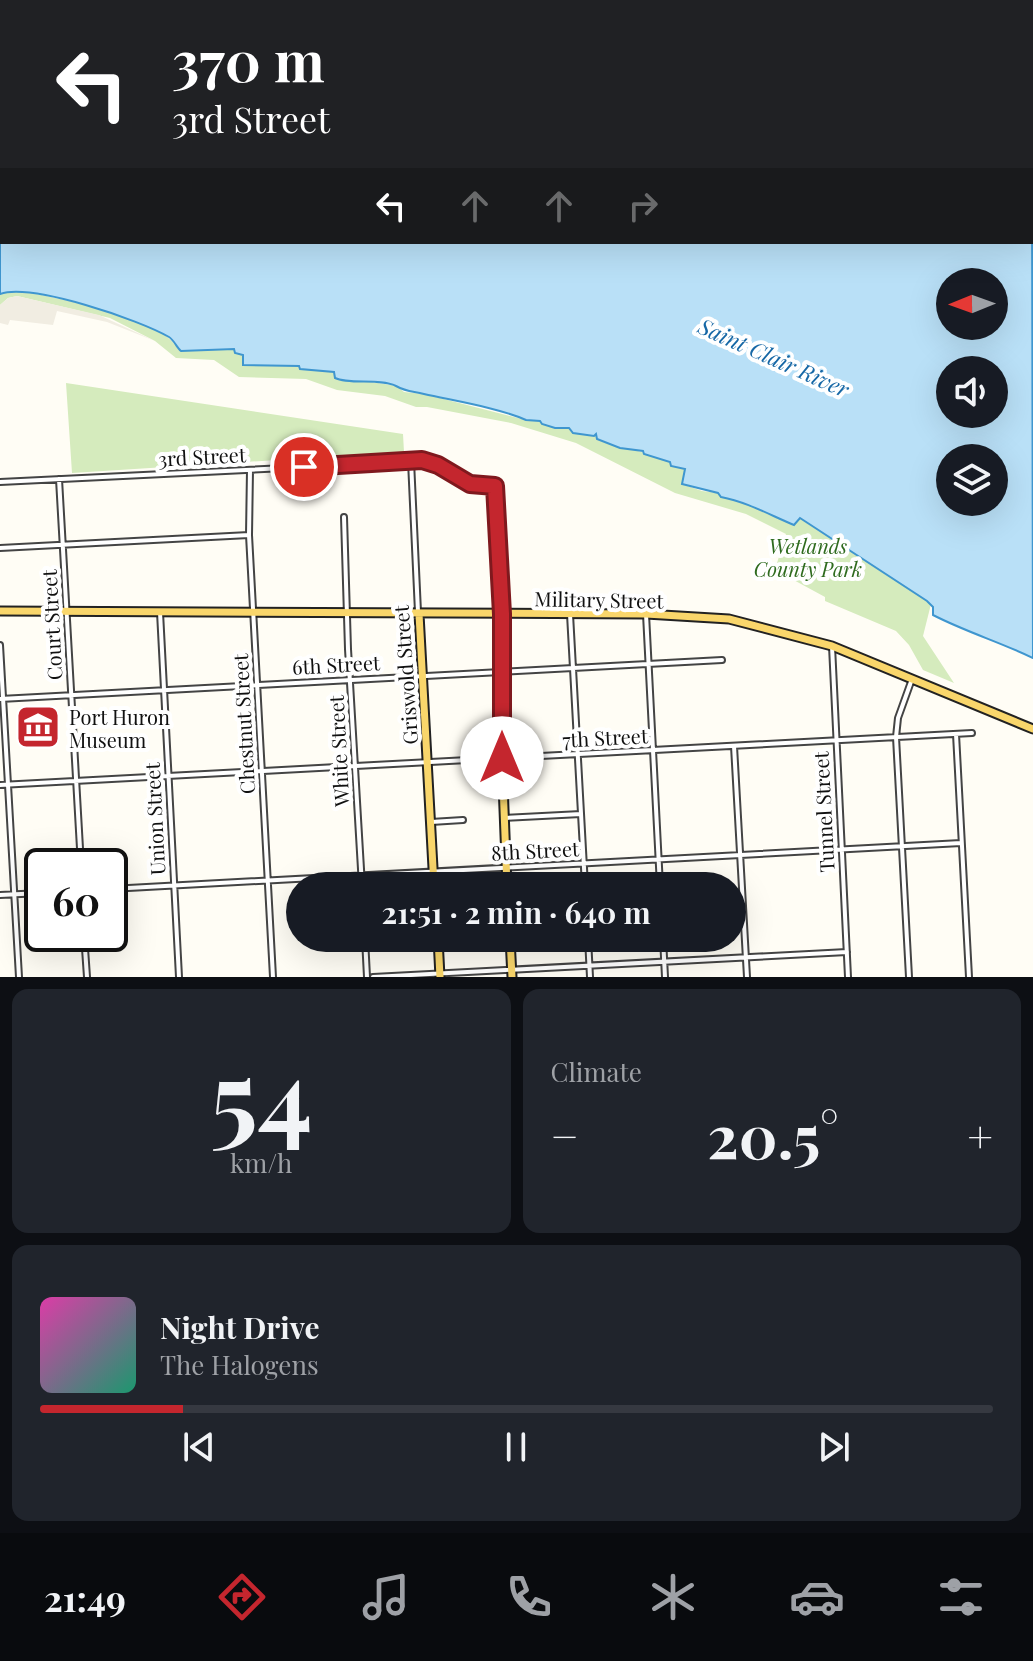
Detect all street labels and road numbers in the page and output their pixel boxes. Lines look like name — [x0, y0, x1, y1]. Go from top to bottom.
street label: 3rd Street — [157, 440, 247, 472]
street label: Court Street — [35, 568, 67, 681]
street label: Military Street — [534, 584, 665, 614]
street label: Griswold Street — [387, 604, 423, 746]
street label: 6th Street — [291, 648, 381, 680]
street label: Chestnut Street — [226, 652, 260, 795]
street label: White Street — [322, 694, 354, 808]
street label: 7th Street — [562, 721, 649, 753]
street label: Tunnel Street — [806, 750, 840, 873]
street label: Union Street — [138, 761, 170, 876]
street label: 8th Street — [490, 834, 581, 866]

